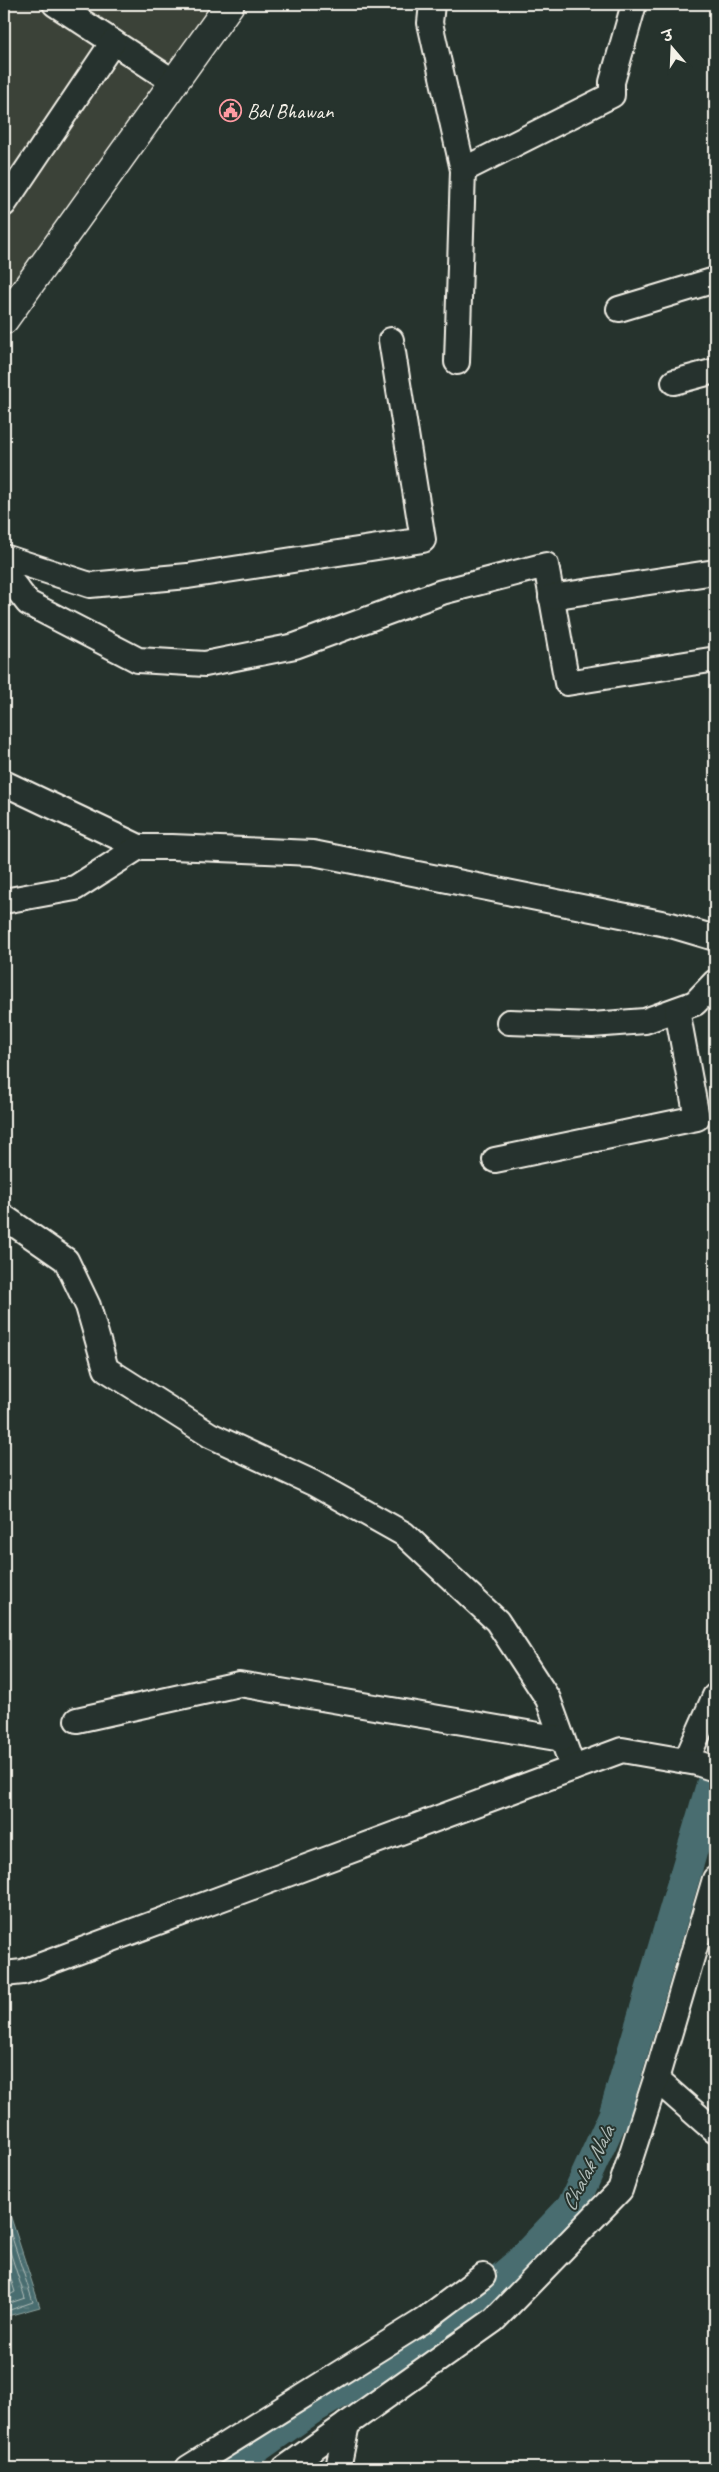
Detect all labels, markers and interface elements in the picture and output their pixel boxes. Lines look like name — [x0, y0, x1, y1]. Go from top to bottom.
north arrow — [646, 22, 696, 72]
text: उ — [659, 26, 677, 46]
place label: Bal Bhawan — [247, 98, 334, 124]
public building icon: Bal Bhawan — [219, 99, 243, 123]
water label: Chalak Nala — [555, 2119, 622, 2216]

